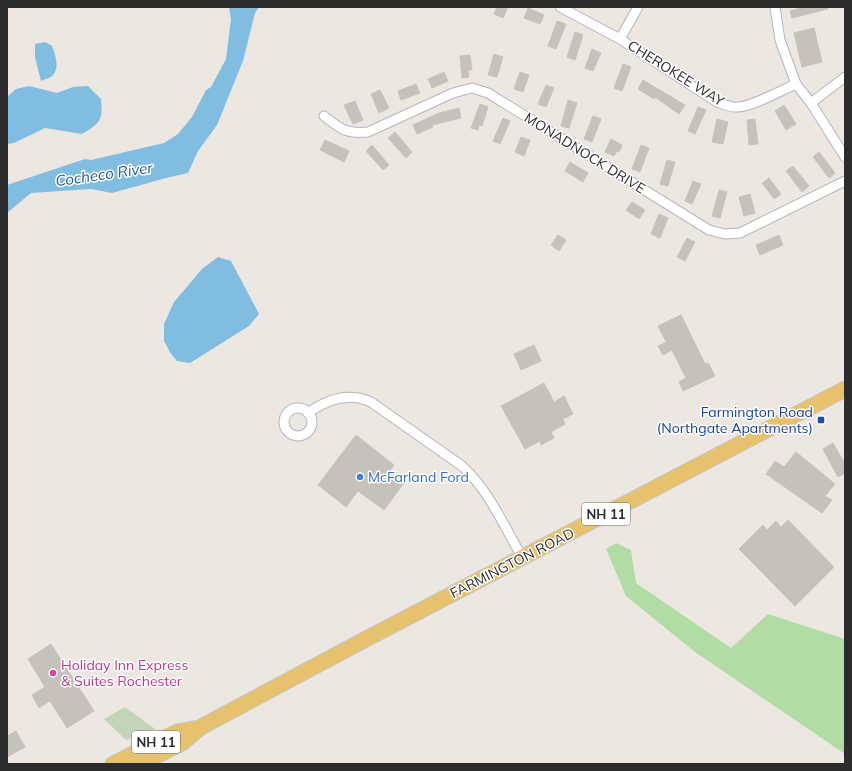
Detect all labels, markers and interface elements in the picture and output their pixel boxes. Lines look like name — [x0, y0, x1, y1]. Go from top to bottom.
street label: CHEROKEE WAY — [624, 36, 728, 110]
street label: MONADNOCK DRIVE — [521, 108, 649, 198]
water label: Cocheco River — [54, 158, 154, 190]
place label: Farmington Road (Northgate Apartments) — [657, 403, 813, 437]
marker: Farmington Road (Northgate Apartments) — [816, 415, 826, 425]
place label: McFarland Ford — [368, 468, 469, 486]
marker: McFarland Ford — [355, 472, 365, 482]
road number: NH 11 — [582, 503, 630, 525]
street label: FARMINGTON ROAD — [447, 524, 577, 602]
place label: Holiday Inn Express & Suites Rochester — [61, 656, 189, 690]
marker: Holiday Inn Express & Suites Rochester — [48, 668, 58, 678]
road number: NH 11 — [132, 731, 180, 753]

